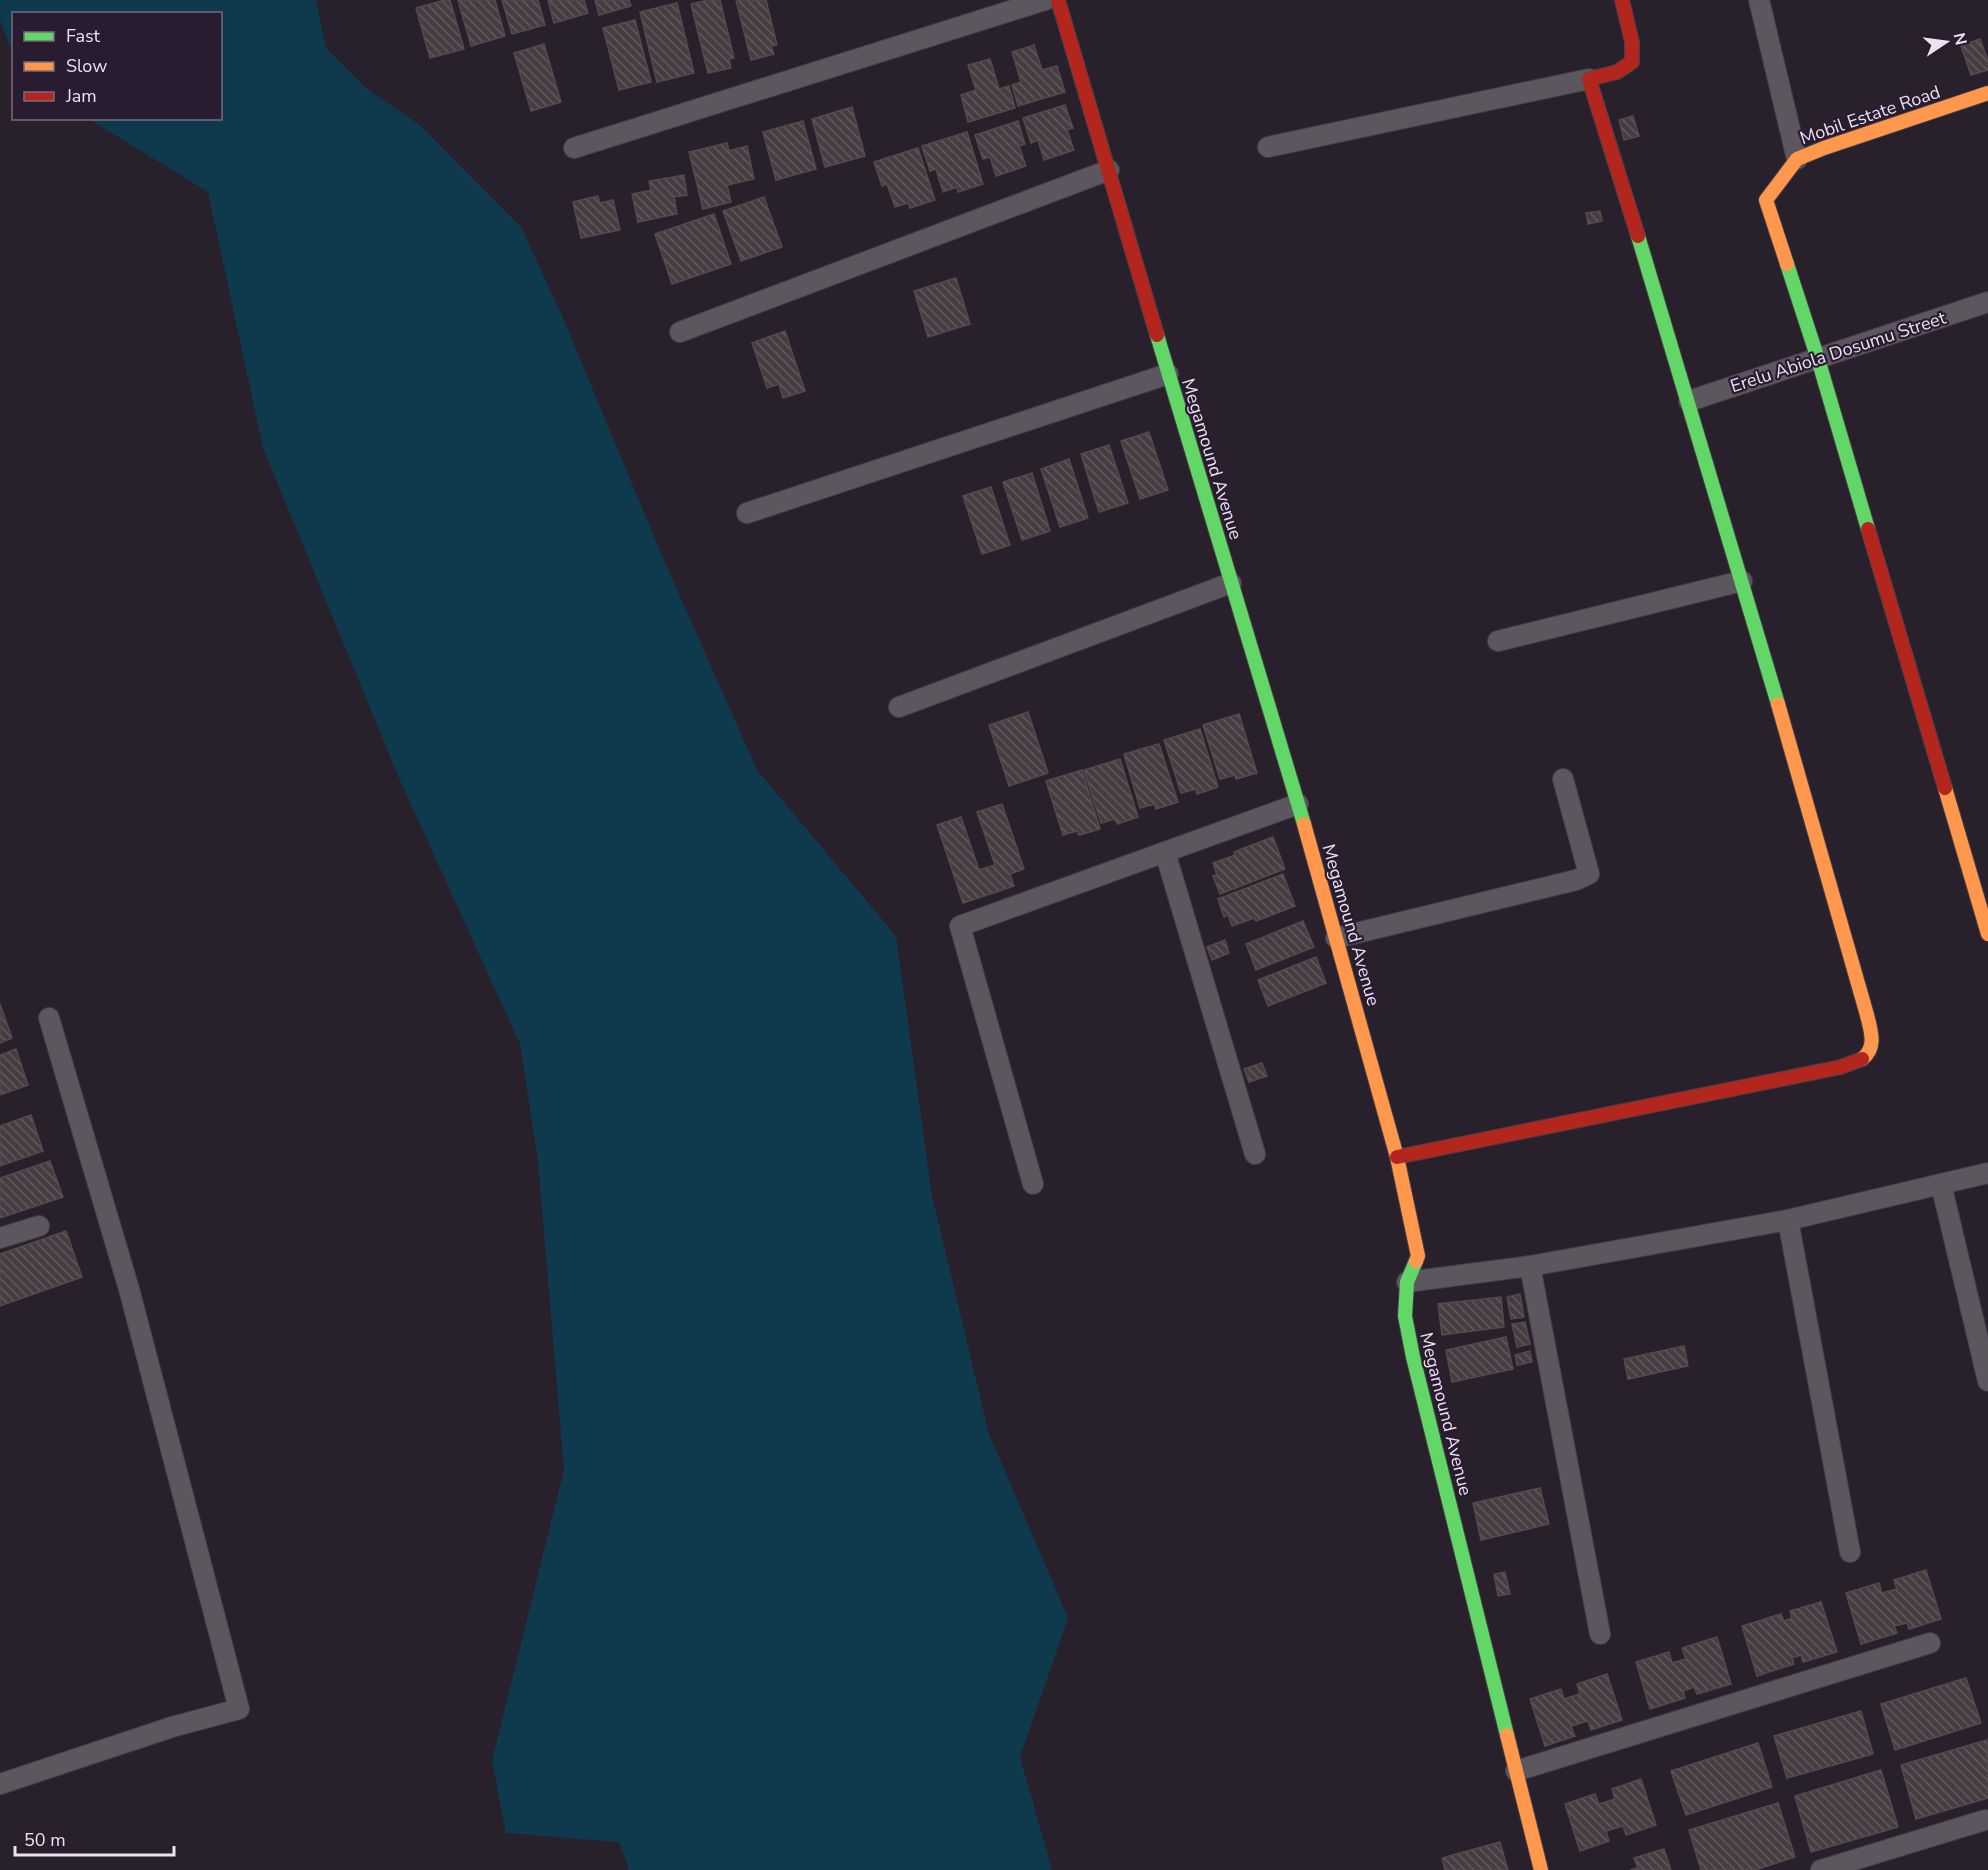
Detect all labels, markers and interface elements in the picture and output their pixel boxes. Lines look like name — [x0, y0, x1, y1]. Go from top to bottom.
legend — [12, 12, 222, 120]
north arrow — [1916, 12, 1976, 72]
text: Fast — [66, 24, 101, 48]
text: N — [1948, 31, 1972, 47]
text: Slow — [66, 54, 107, 78]
street label: Mobil Estate Road — [1797, 80, 1943, 150]
text: Jam — [65, 84, 97, 108]
street label: Erelu Abiola Dosumu Street — [1727, 306, 1949, 398]
street label: Megamound Avenue — [1176, 376, 1248, 542]
street label: Megamound Avenue — [1316, 841, 1386, 1009]
street label: Megamound Avenue — [1414, 1330, 1478, 1498]
scale bar — [15, 1819, 174, 1857]
text: 50 m — [24, 1828, 66, 1852]

